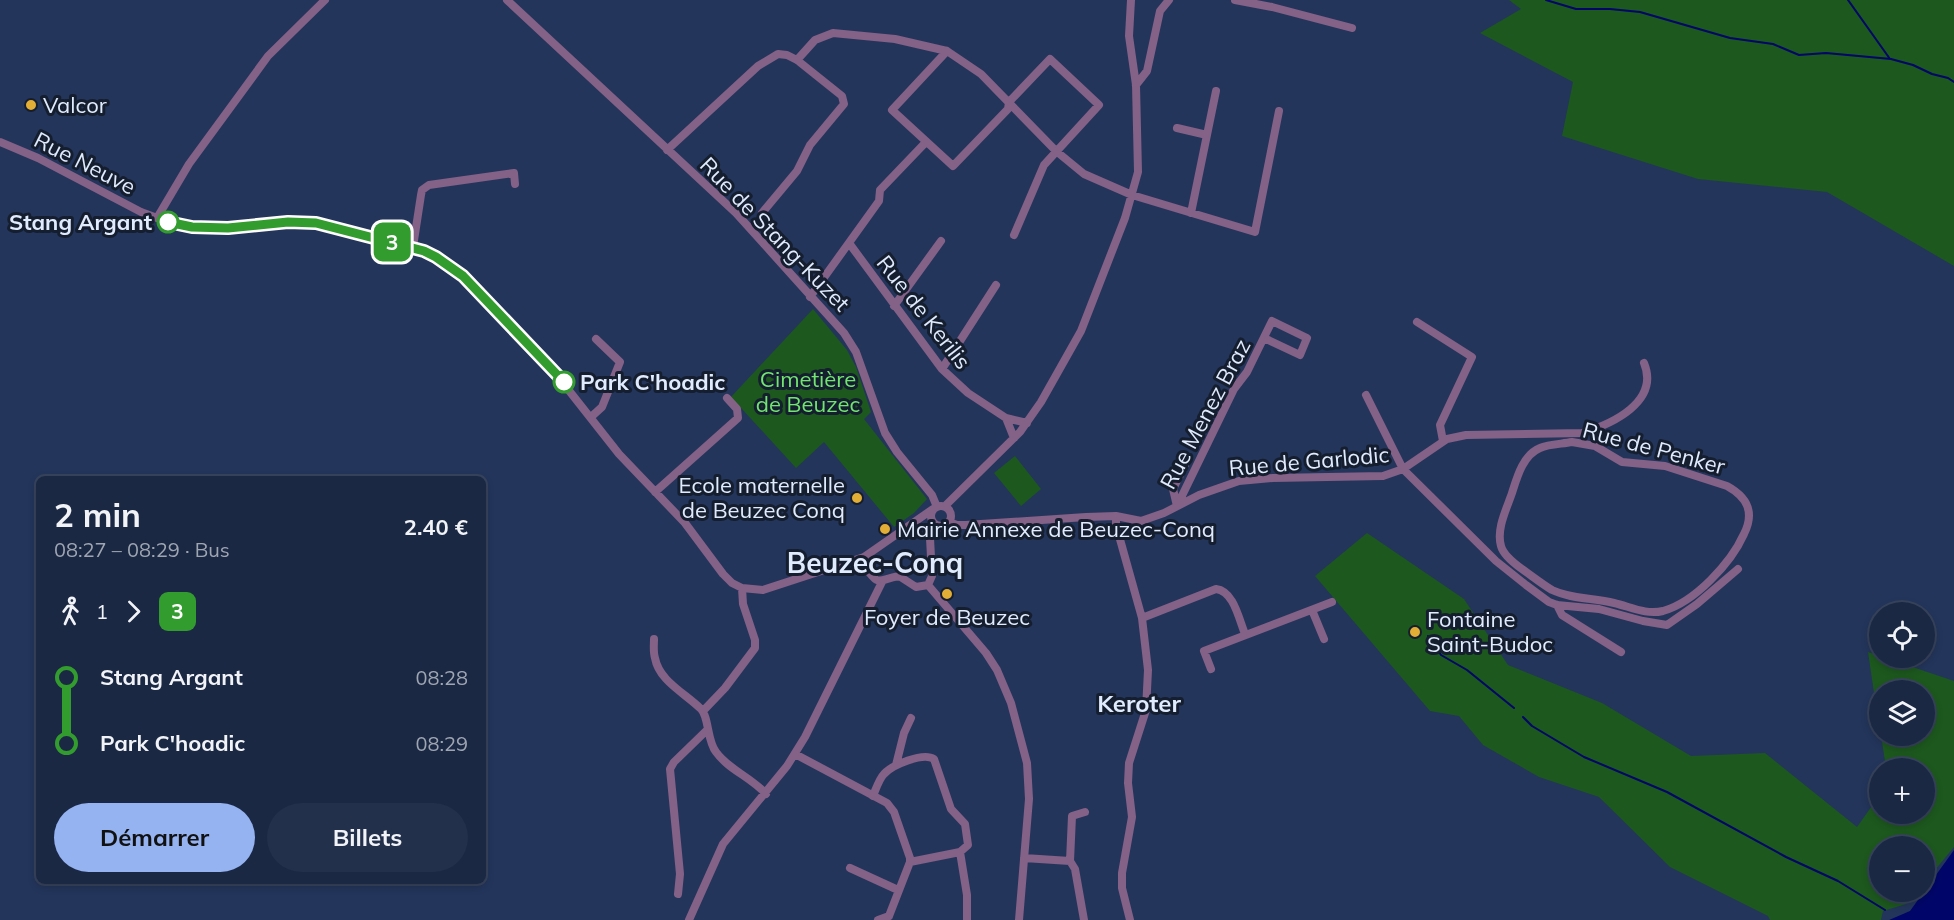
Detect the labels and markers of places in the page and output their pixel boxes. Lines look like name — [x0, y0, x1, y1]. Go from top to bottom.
place label: Valcor — [43, 91, 107, 119]
marker: Valcor — [24, 98, 38, 112]
place label: Stang Argant — [9, 208, 152, 236]
marker: Stang Argant — [157, 211, 179, 233]
place label: Park C'hoadic — [580, 368, 725, 396]
marker: Park C'hoadic — [553, 371, 575, 393]
place label: Ecole maternelle de Beuzec Conq — [679, 471, 845, 524]
marker: Ecole maternelle de Beuzec Conq — [850, 491, 864, 505]
place label: Mairie Annexe de Beuzec-Conq — [897, 515, 1215, 543]
marker: Mairie Annexe de Beuzec-Conq — [878, 522, 892, 536]
marker: Foyer de Beuzec — [940, 587, 954, 601]
place label: Foyer de Beuzec — [864, 603, 1030, 631]
place label: Fontaine Saint-Budoc — [1427, 605, 1553, 658]
marker: Fontaine Saint-Budoc — [1408, 625, 1422, 639]

